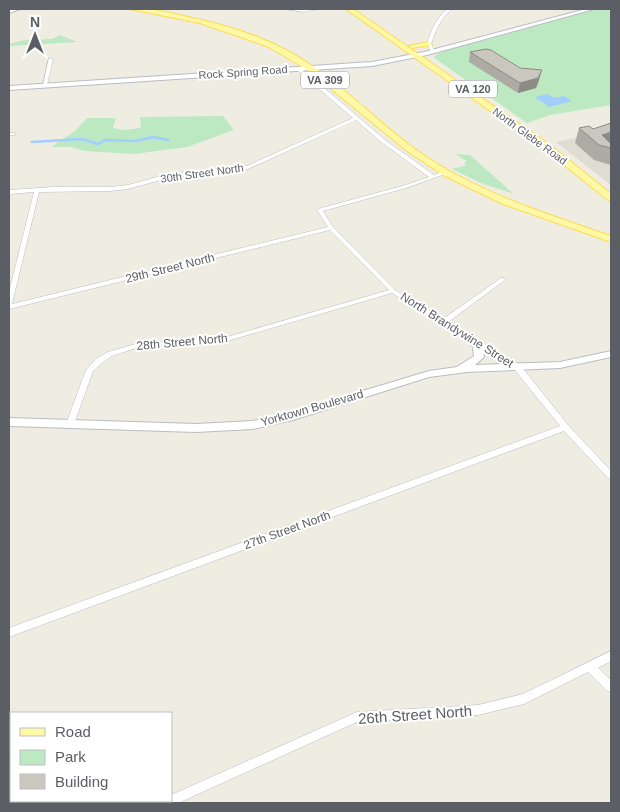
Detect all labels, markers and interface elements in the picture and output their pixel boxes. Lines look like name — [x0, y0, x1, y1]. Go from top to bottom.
north arrow — [10, 10, 60, 60]
text: N — [30, 14, 40, 30]
street label: Rock Spring Road — [198, 63, 288, 81]
road number: VA 309 — [301, 72, 349, 88]
road number: VA 120 — [449, 80, 497, 98]
street label: North Glebe Road — [491, 105, 569, 167]
street label: 30th Street North — [160, 161, 244, 185]
street label: 29th Street North — [124, 250, 216, 286]
street label: North Brandywine Street — [398, 289, 517, 371]
street label: 28th Street North — [136, 331, 228, 353]
street label: Yorktown Boulevard — [259, 387, 365, 429]
street label: 27th Street North — [242, 508, 332, 552]
street label: 26th Street North — [357, 702, 473, 727]
legend — [10, 712, 172, 802]
text: Road — [55, 723, 91, 740]
text: Park — [55, 748, 86, 765]
text: Building — [55, 773, 108, 790]

